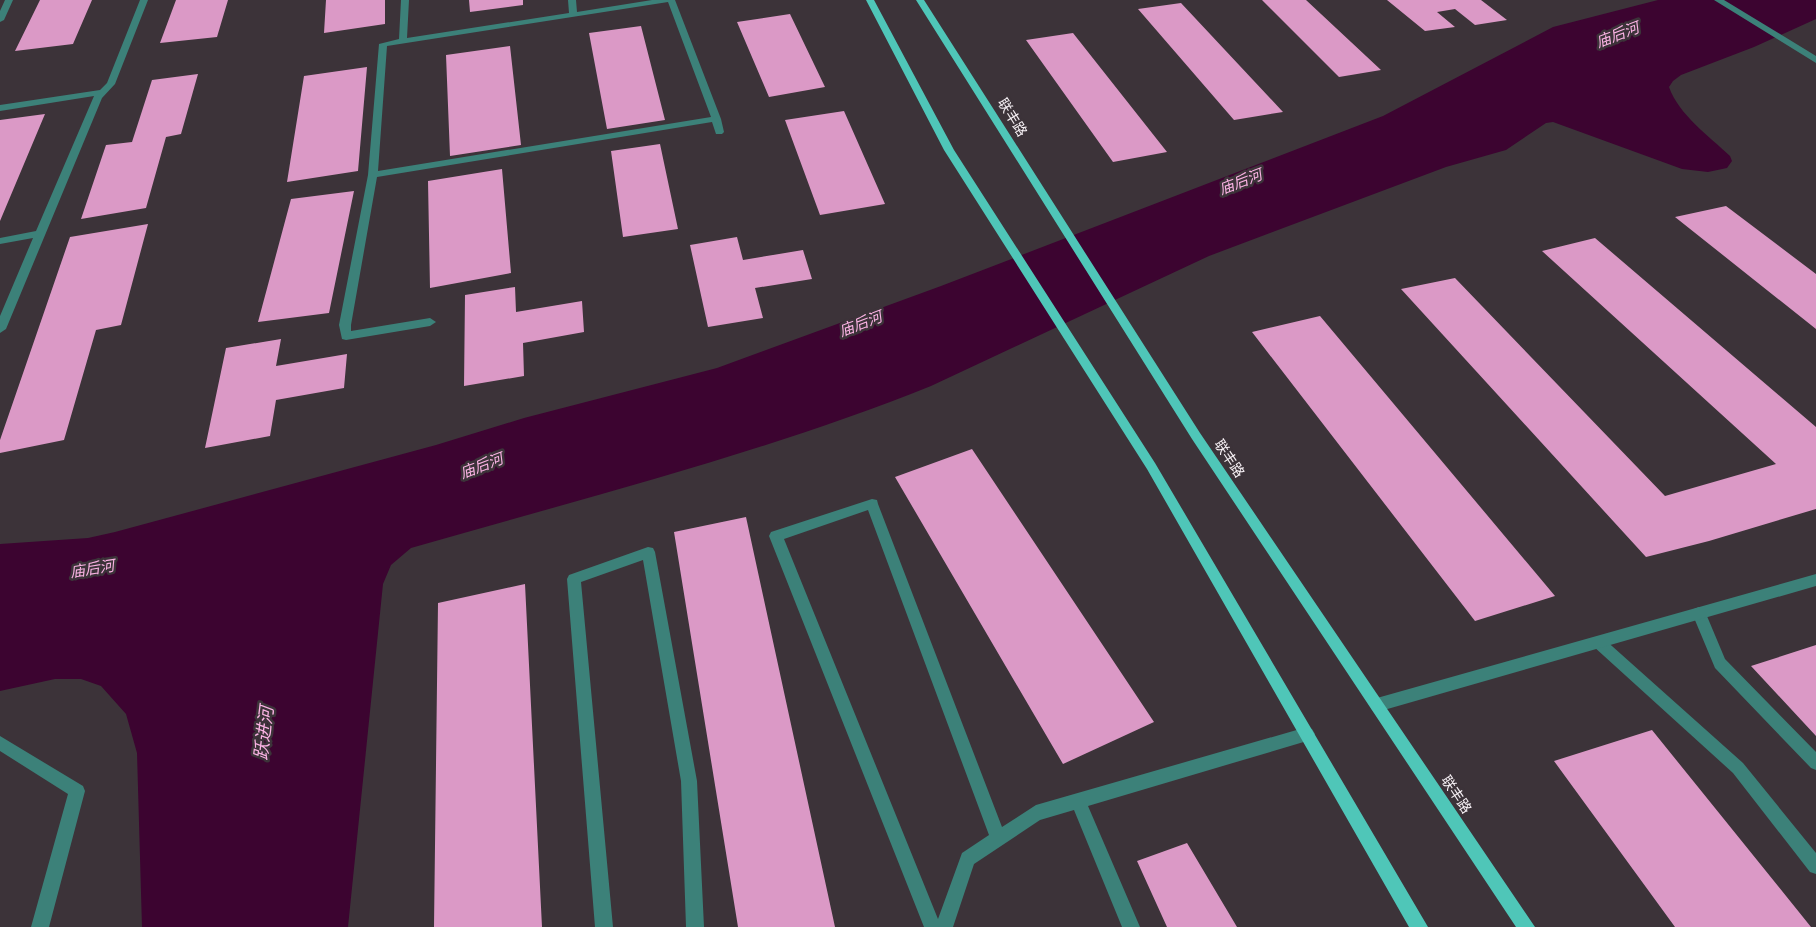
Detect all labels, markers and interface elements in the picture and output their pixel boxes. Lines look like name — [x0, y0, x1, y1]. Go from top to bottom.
water label: 庙后河 — [1592, 16, 1644, 51]
street label: 联丰路 — [994, 94, 1032, 140]
water label: 庙后河 — [1215, 163, 1267, 198]
water label: 庙后河 — [835, 305, 887, 340]
street label: 联丰路 — [1210, 435, 1250, 481]
water label: 庙后河 — [456, 447, 508, 482]
water label: 庙后河 — [68, 554, 119, 581]
water label: 跃进河 — [248, 702, 279, 761]
street label: 联丰路 — [1437, 771, 1477, 817]

